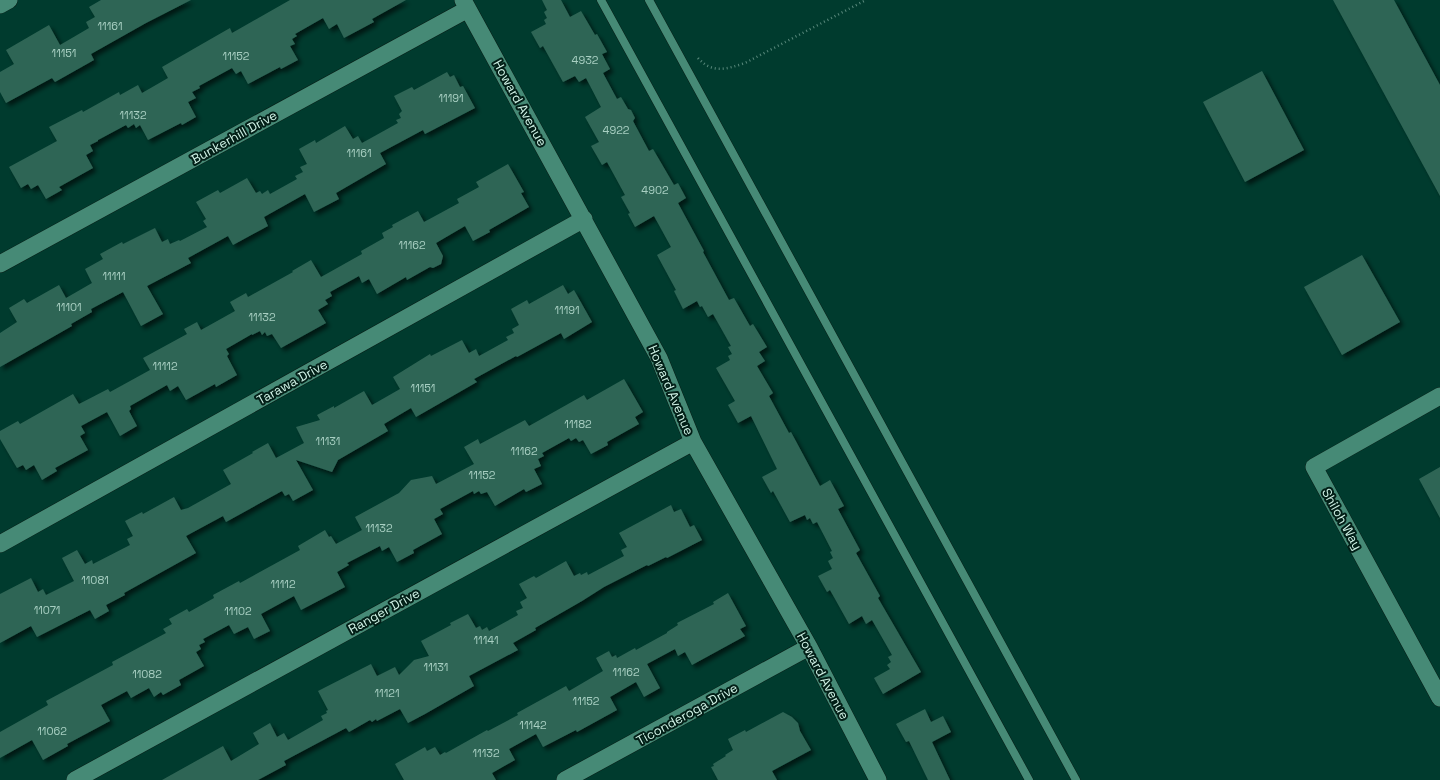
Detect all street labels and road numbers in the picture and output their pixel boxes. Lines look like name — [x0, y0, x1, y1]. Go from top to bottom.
street label: Howard Avenue — [489, 57, 551, 149]
street label: Bunkerhill Drive — [188, 106, 280, 168]
street label: Howard Avenue — [644, 342, 698, 438]
street label: Tarawa Drive — [254, 356, 330, 408]
street label: Shiloh Way — [1318, 485, 1366, 553]
street label: Ranger Drive — [345, 584, 423, 638]
street label: Howard Avenue — [793, 629, 853, 723]
street label: Ticonderoga Drive — [633, 679, 741, 749]

